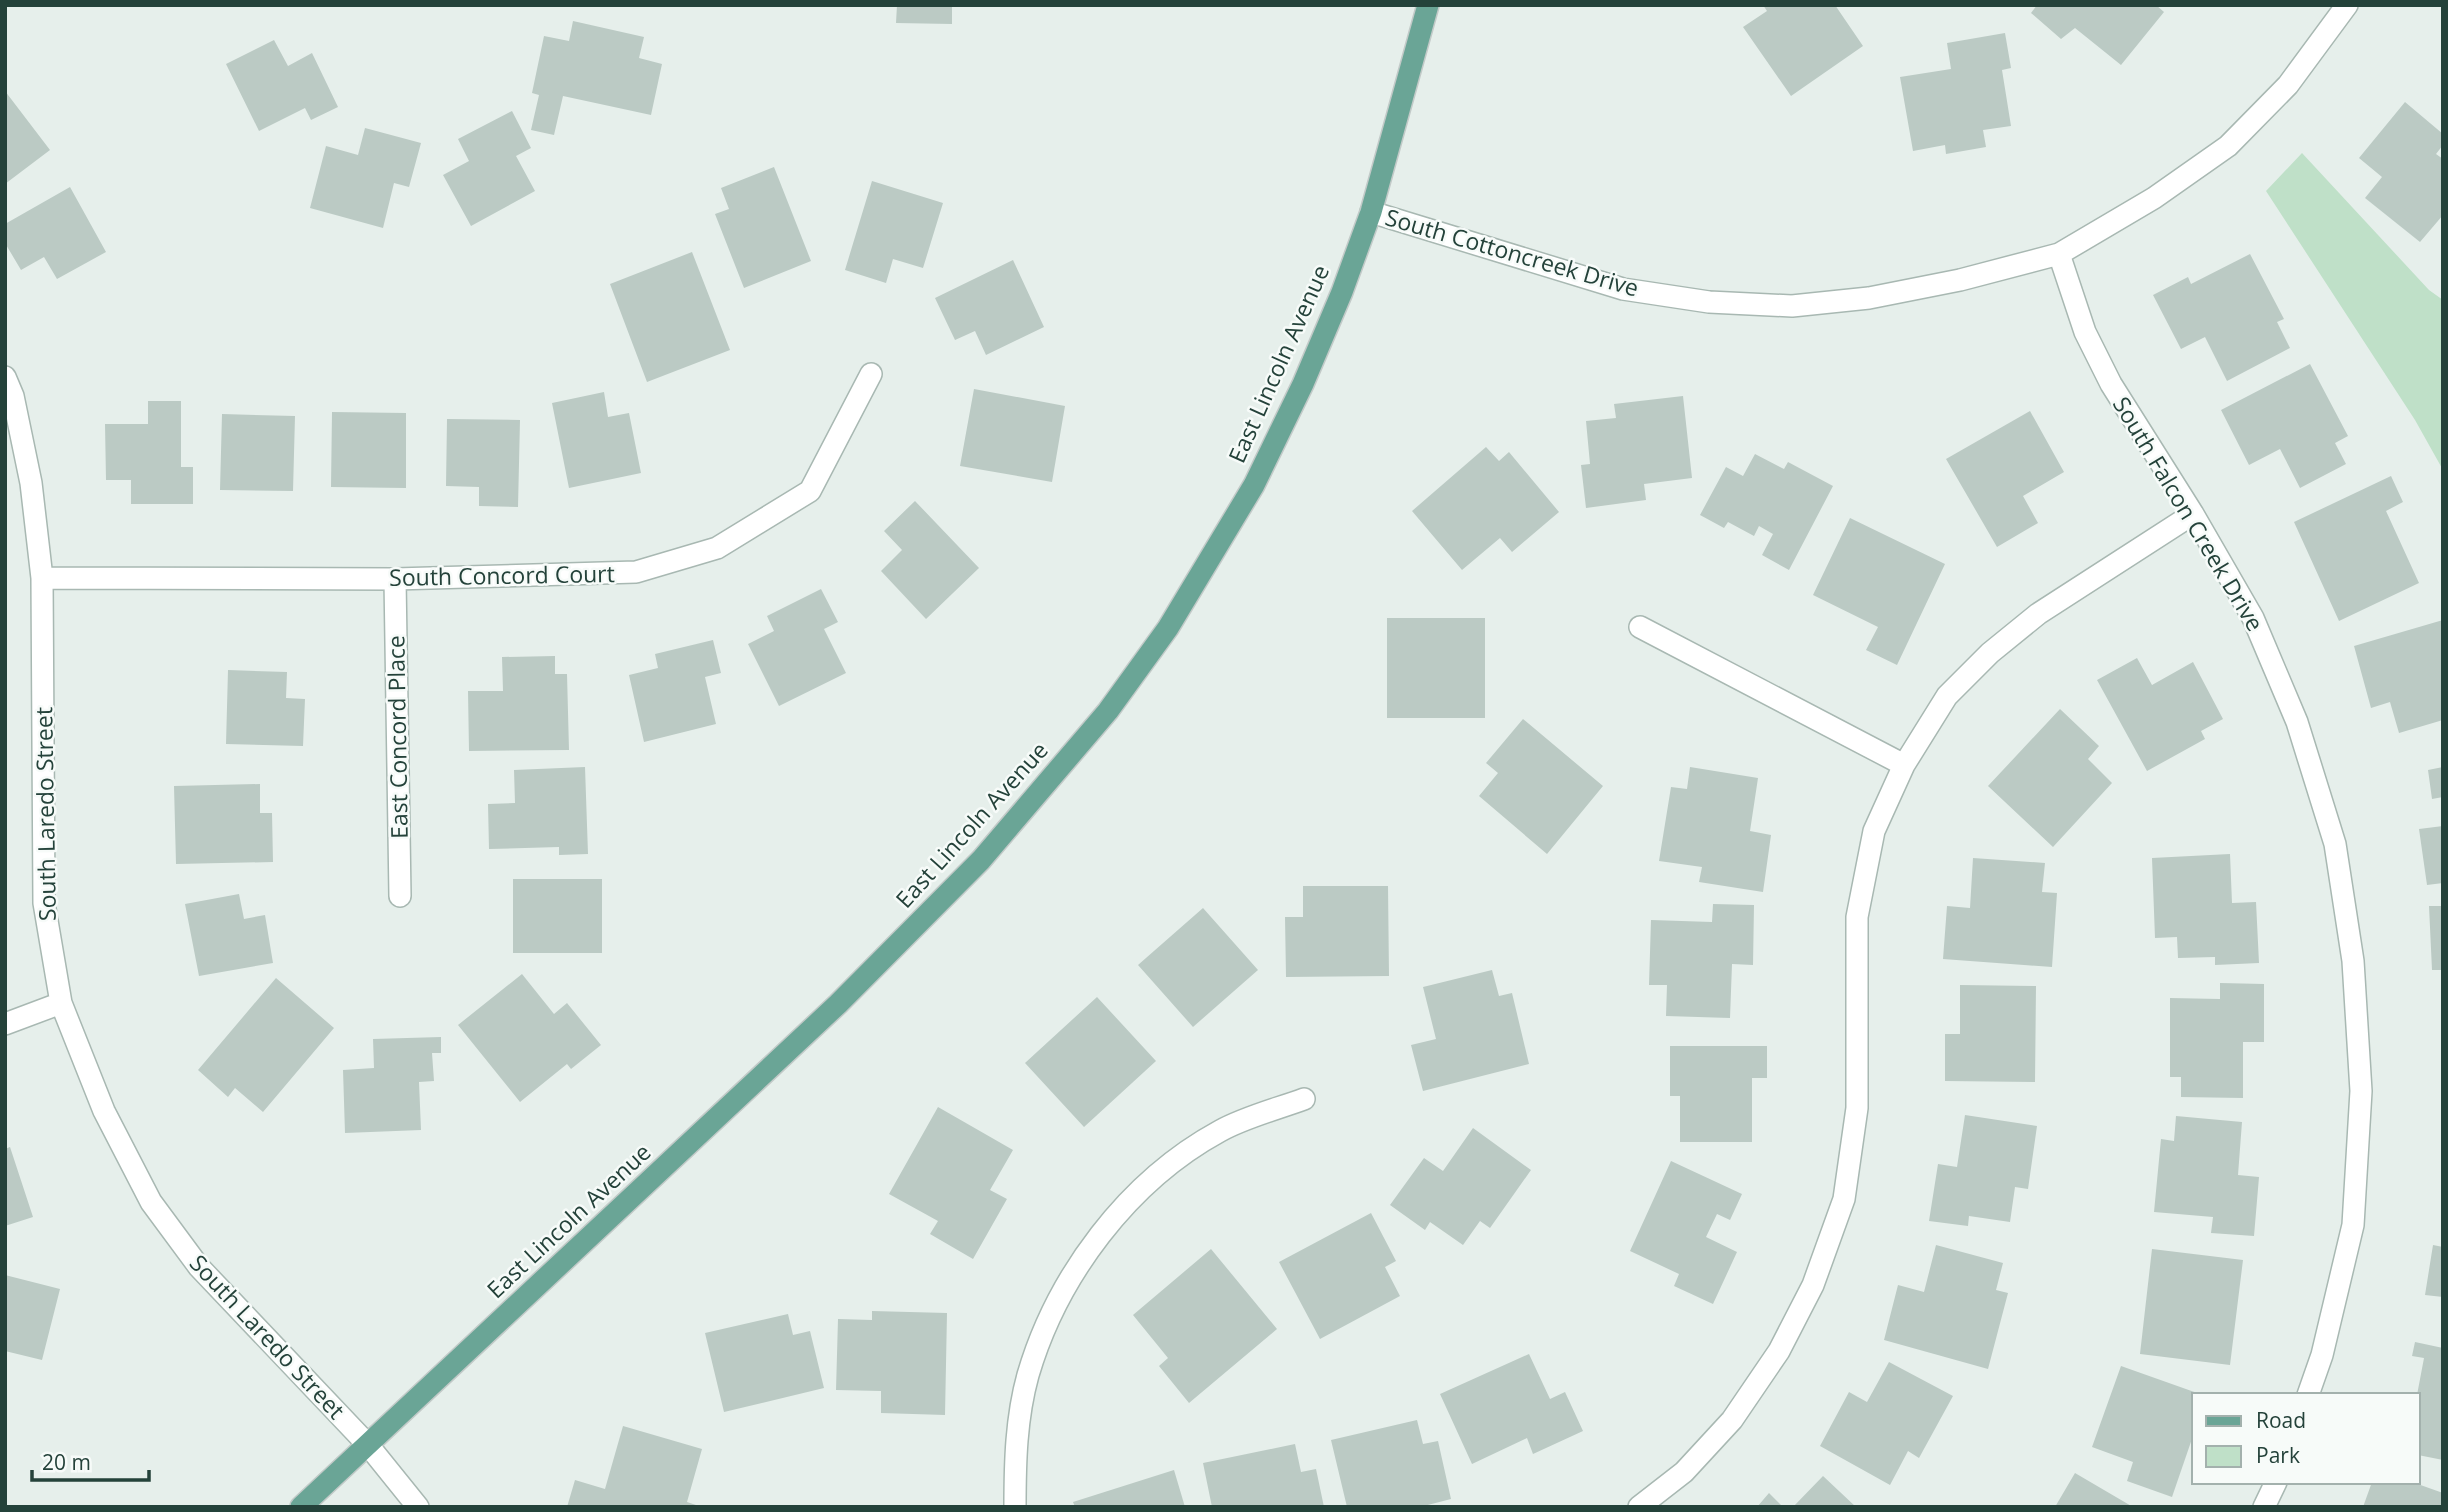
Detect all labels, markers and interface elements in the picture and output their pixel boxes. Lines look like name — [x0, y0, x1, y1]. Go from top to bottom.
street label: South Cottoncreek Drive — [1382, 201, 1643, 304]
street label: East Lincoln Avenue — [1220, 260, 1336, 468]
street label: South Falcon Creek Drive — [2106, 390, 2272, 637]
street label: South Concord Court — [389, 557, 615, 593]
street label: East Concord Place — [379, 635, 415, 839]
street label: South Laredo Street — [27, 707, 63, 921]
street label: East Lincoln Avenue — [888, 734, 1055, 914]
street label: East Lincoln Avenue — [479, 1136, 657, 1305]
street label: South Laredo Street — [183, 1247, 352, 1426]
legend — [2192, 1393, 2420, 1484]
text: Road — [2256, 1406, 2306, 1434]
scale bar — [32, 1438, 149, 1482]
text: Park — [2256, 1441, 2300, 1469]
text: 20 m — [42, 1448, 91, 1476]

